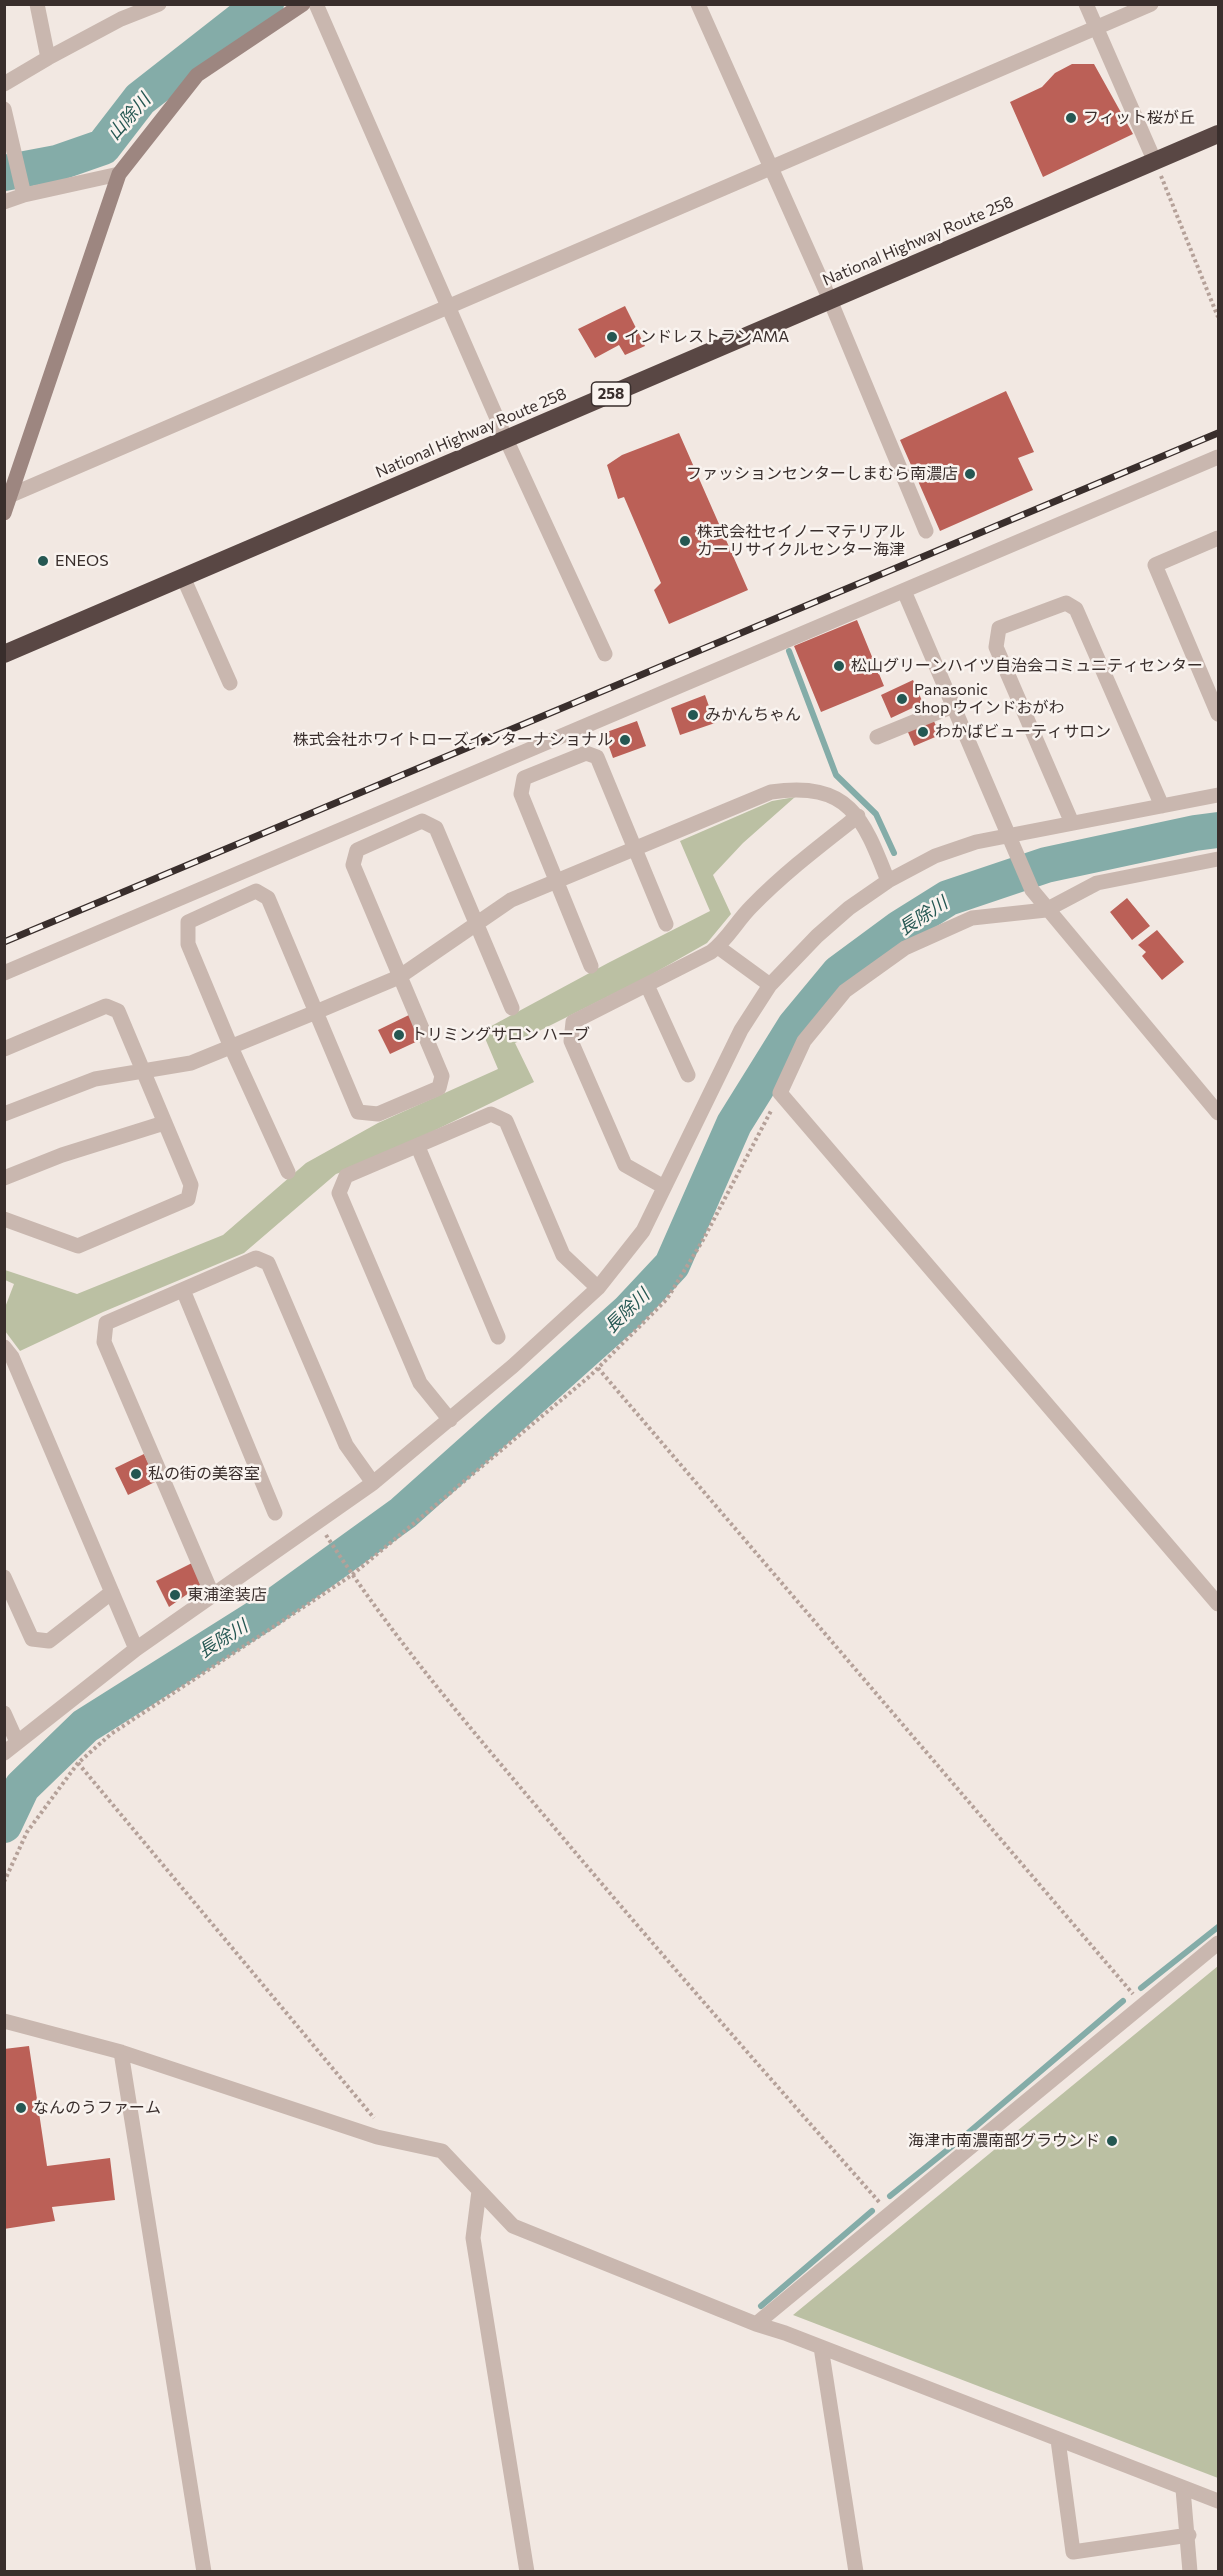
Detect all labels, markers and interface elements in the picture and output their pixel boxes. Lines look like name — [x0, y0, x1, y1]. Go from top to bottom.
water label: 山除川 — [103, 90, 155, 144]
place label: フィット桜が丘 — [1083, 108, 1195, 128]
marker: フィット桜が丘 — [1064, 111, 1078, 125]
street label: National Highway Route 258 — [820, 192, 1016, 290]
place label: インドレストランAMA — [624, 327, 789, 347]
marker: インドレストランAMA — [605, 330, 619, 344]
road number: 258 — [592, 382, 630, 406]
street label: National Highway Route 258 — [373, 384, 569, 482]
place label: ファッションセンターしまむら南濃店 — [686, 464, 958, 484]
marker: ファッションセンターしまむら南濃店 — [963, 467, 977, 481]
place label: 株式会社セイノーマテリアル カーリサイクルセンター海津 — [697, 522, 905, 560]
marker: 株式会社セイノーマテリアル カーリサイクルセンター海津 — [678, 534, 692, 548]
place label: ENEOS — [55, 551, 109, 571]
marker: ENEOS — [36, 554, 50, 568]
place label: 松山グリーンハイツ自治会コミュニティセンター — [851, 656, 1203, 676]
marker: 松山グリーンハイツ自治会コミュニティセンター — [832, 659, 846, 673]
place label: Panasonic shop ウインドおがわ — [914, 680, 1065, 718]
marker: Panasonic shop ウインドおがわ — [895, 692, 909, 706]
place label: みかんちゃん — [705, 705, 801, 725]
marker: みかんちゃん — [686, 708, 700, 722]
place label: わかばビューティサロン — [935, 722, 1111, 742]
marker: わかばビューティサロン — [916, 725, 930, 739]
place label: 株式会社ホワイトローズインターナショナル — [293, 730, 613, 750]
marker: 株式会社ホワイトローズインターナショナル — [618, 733, 632, 747]
water label: 長除川 — [894, 892, 952, 940]
place label: トリミングサロン ハーブ — [411, 1025, 590, 1045]
marker: トリミングサロン ハーブ — [392, 1028, 406, 1042]
water label: 長除川 — [600, 1284, 654, 1338]
place label: 私の街の美容室 — [148, 1464, 260, 1484]
marker: 私の街の美容室 — [129, 1467, 143, 1481]
place label: 東浦塗装店 — [187, 1585, 267, 1605]
marker: 東浦塗装店 — [168, 1588, 182, 1602]
water label: 長除川 — [194, 1616, 252, 1662]
place label: なんのうファーム — [33, 2098, 161, 2118]
marker: なんのうファーム — [14, 2101, 28, 2115]
place label: 海津市南濃南部グラウンド — [908, 2131, 1100, 2151]
marker: 海津市南濃南部グラウンド — [1105, 2134, 1119, 2148]

